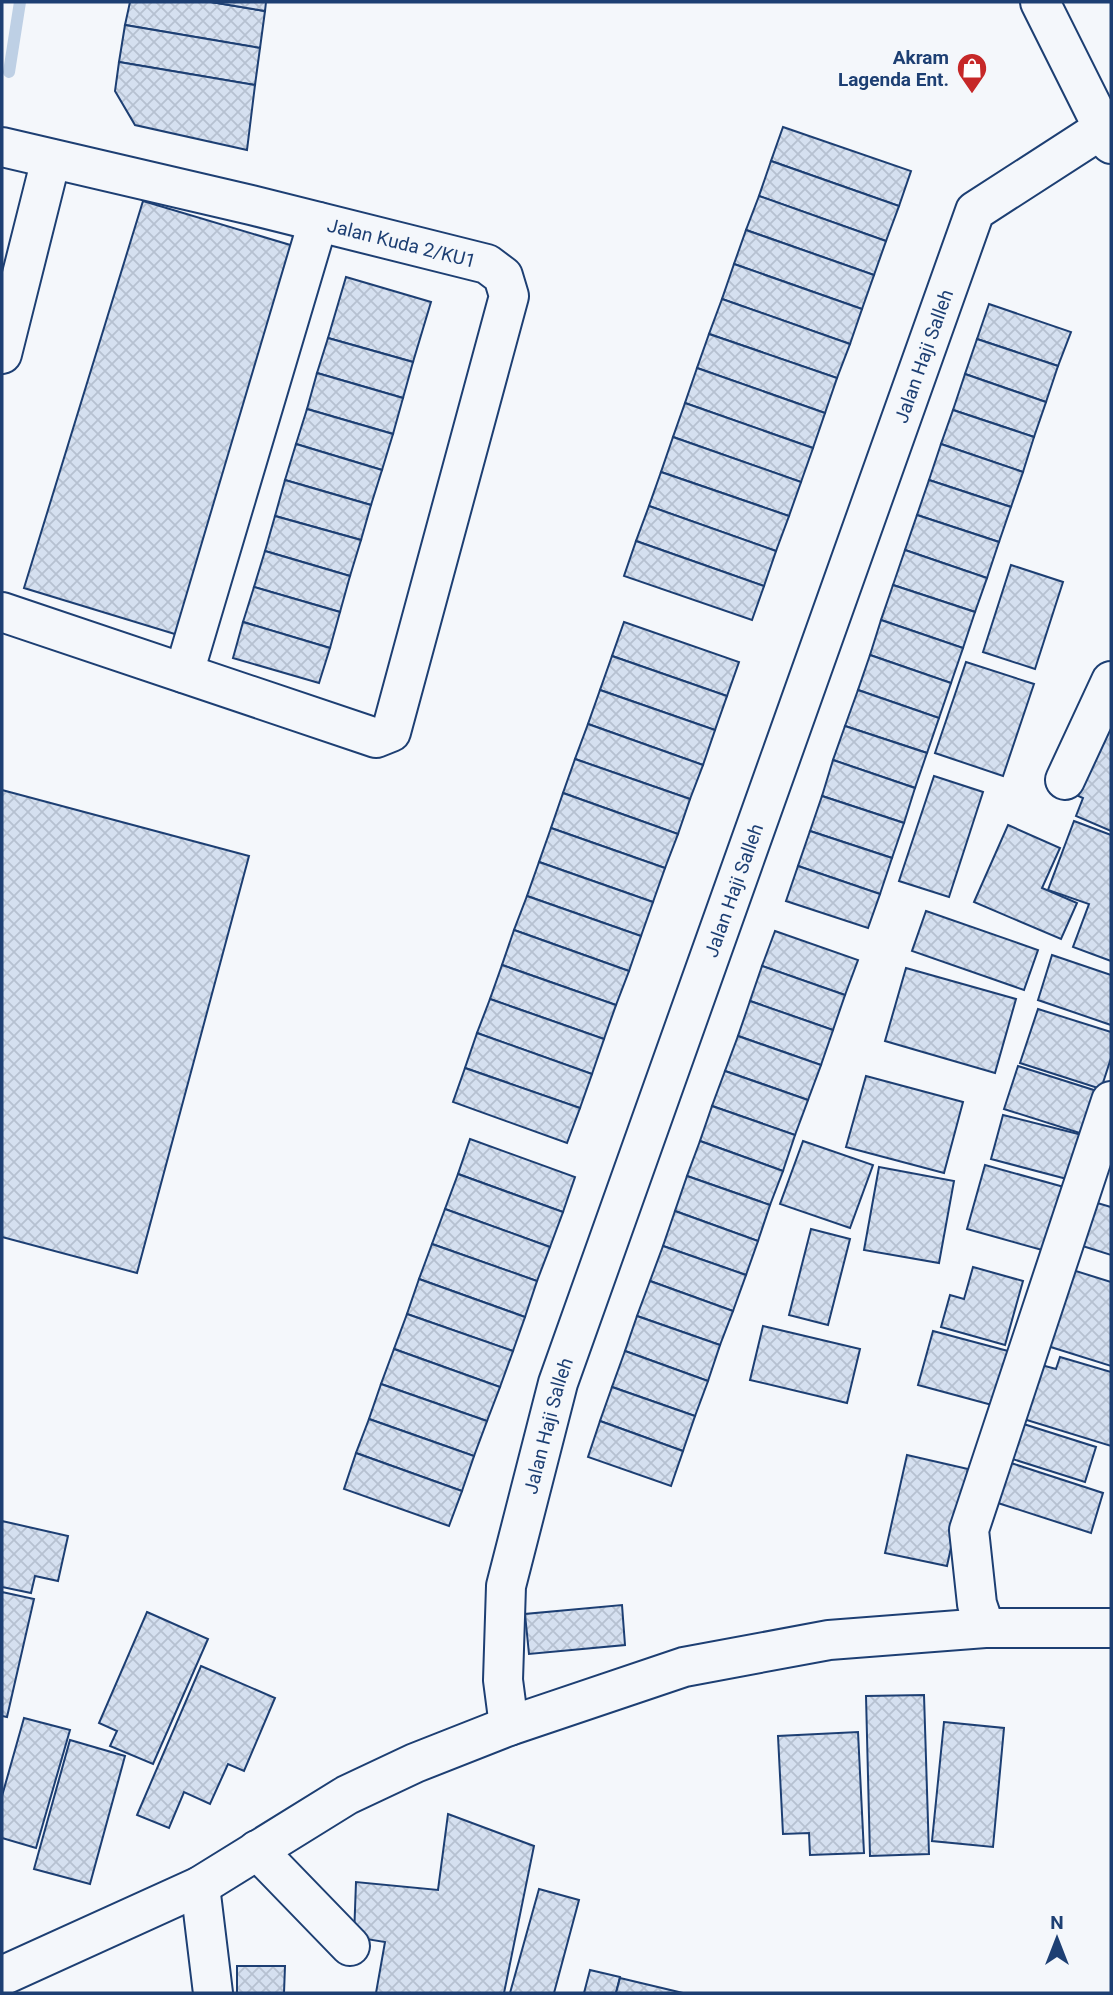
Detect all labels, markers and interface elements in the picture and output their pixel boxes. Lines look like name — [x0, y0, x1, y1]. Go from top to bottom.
place label: Akram Lagenda Ent. — [838, 46, 949, 91]
shop icon: Akram Lagenda Ent. — [955, 51, 989, 95]
street label: Jalan Kuda 2/KU1 — [325, 213, 478, 272]
street label: Jalan Haji Salleh — [889, 286, 958, 426]
street label: Jalan Haji Salleh — [699, 820, 768, 960]
street label: Jalan Haji Salleh — [519, 1355, 578, 1496]
north arrow — [1022, 1904, 1092, 1974]
text: N — [1050, 1911, 1064, 1934]

